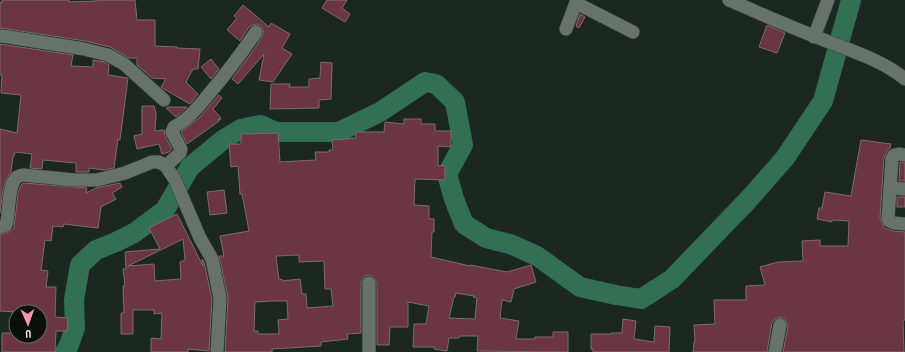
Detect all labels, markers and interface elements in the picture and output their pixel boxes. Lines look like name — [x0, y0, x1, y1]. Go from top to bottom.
north arrow — [8, 304, 48, 344]
text: U — [25, 327, 31, 341]

